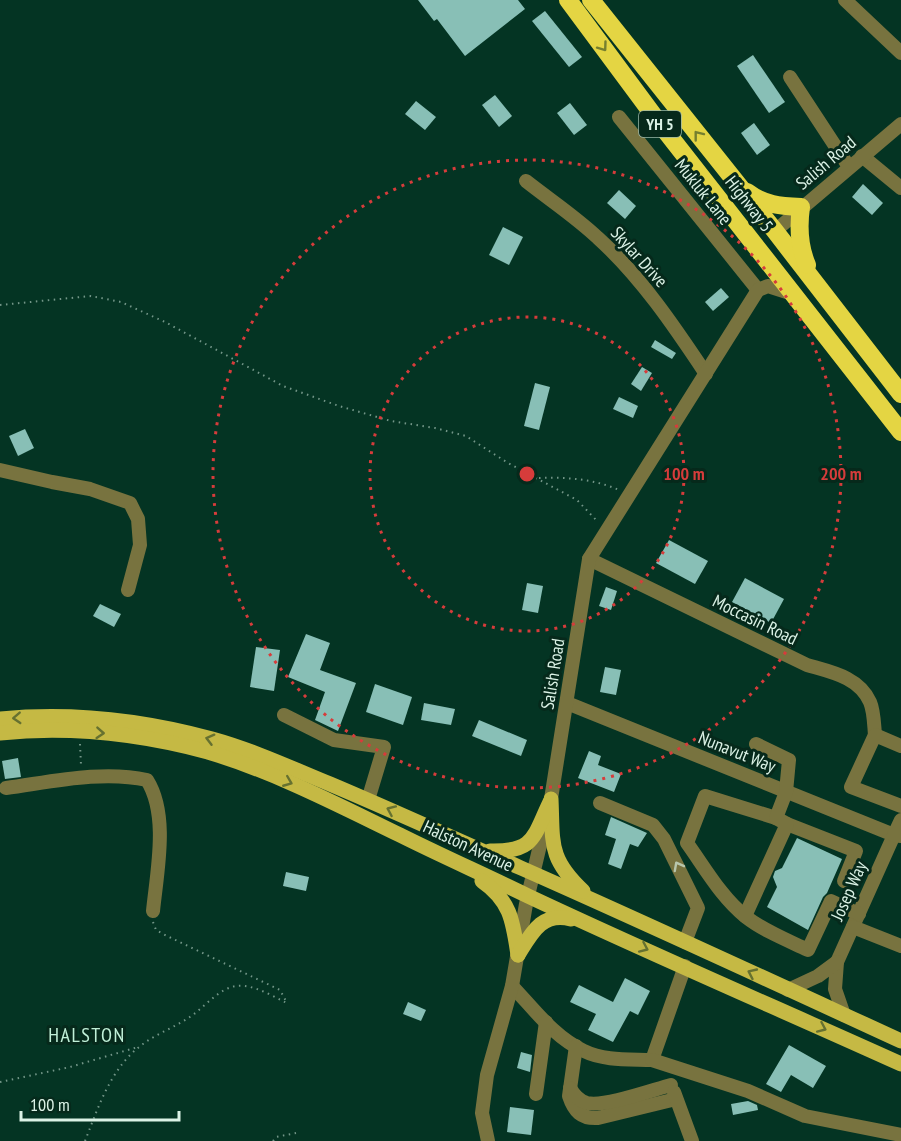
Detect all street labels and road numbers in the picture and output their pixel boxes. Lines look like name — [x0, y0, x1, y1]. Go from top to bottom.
road number: YH 5 — [639, 111, 681, 137]
street label: Salish Road — [791, 131, 860, 194]
street label: Mukluk Lane — [670, 154, 737, 229]
street label: Highway 5 — [720, 171, 779, 236]
street label: Skylar Drive — [606, 221, 673, 292]
street label: Moccasin Road — [709, 589, 801, 650]
street label: Salish Road — [536, 637, 569, 711]
street label: Nunavut Way — [695, 726, 779, 778]
street label: Halston Avenue — [420, 815, 517, 876]
street label: Josep Way — [825, 857, 872, 925]

